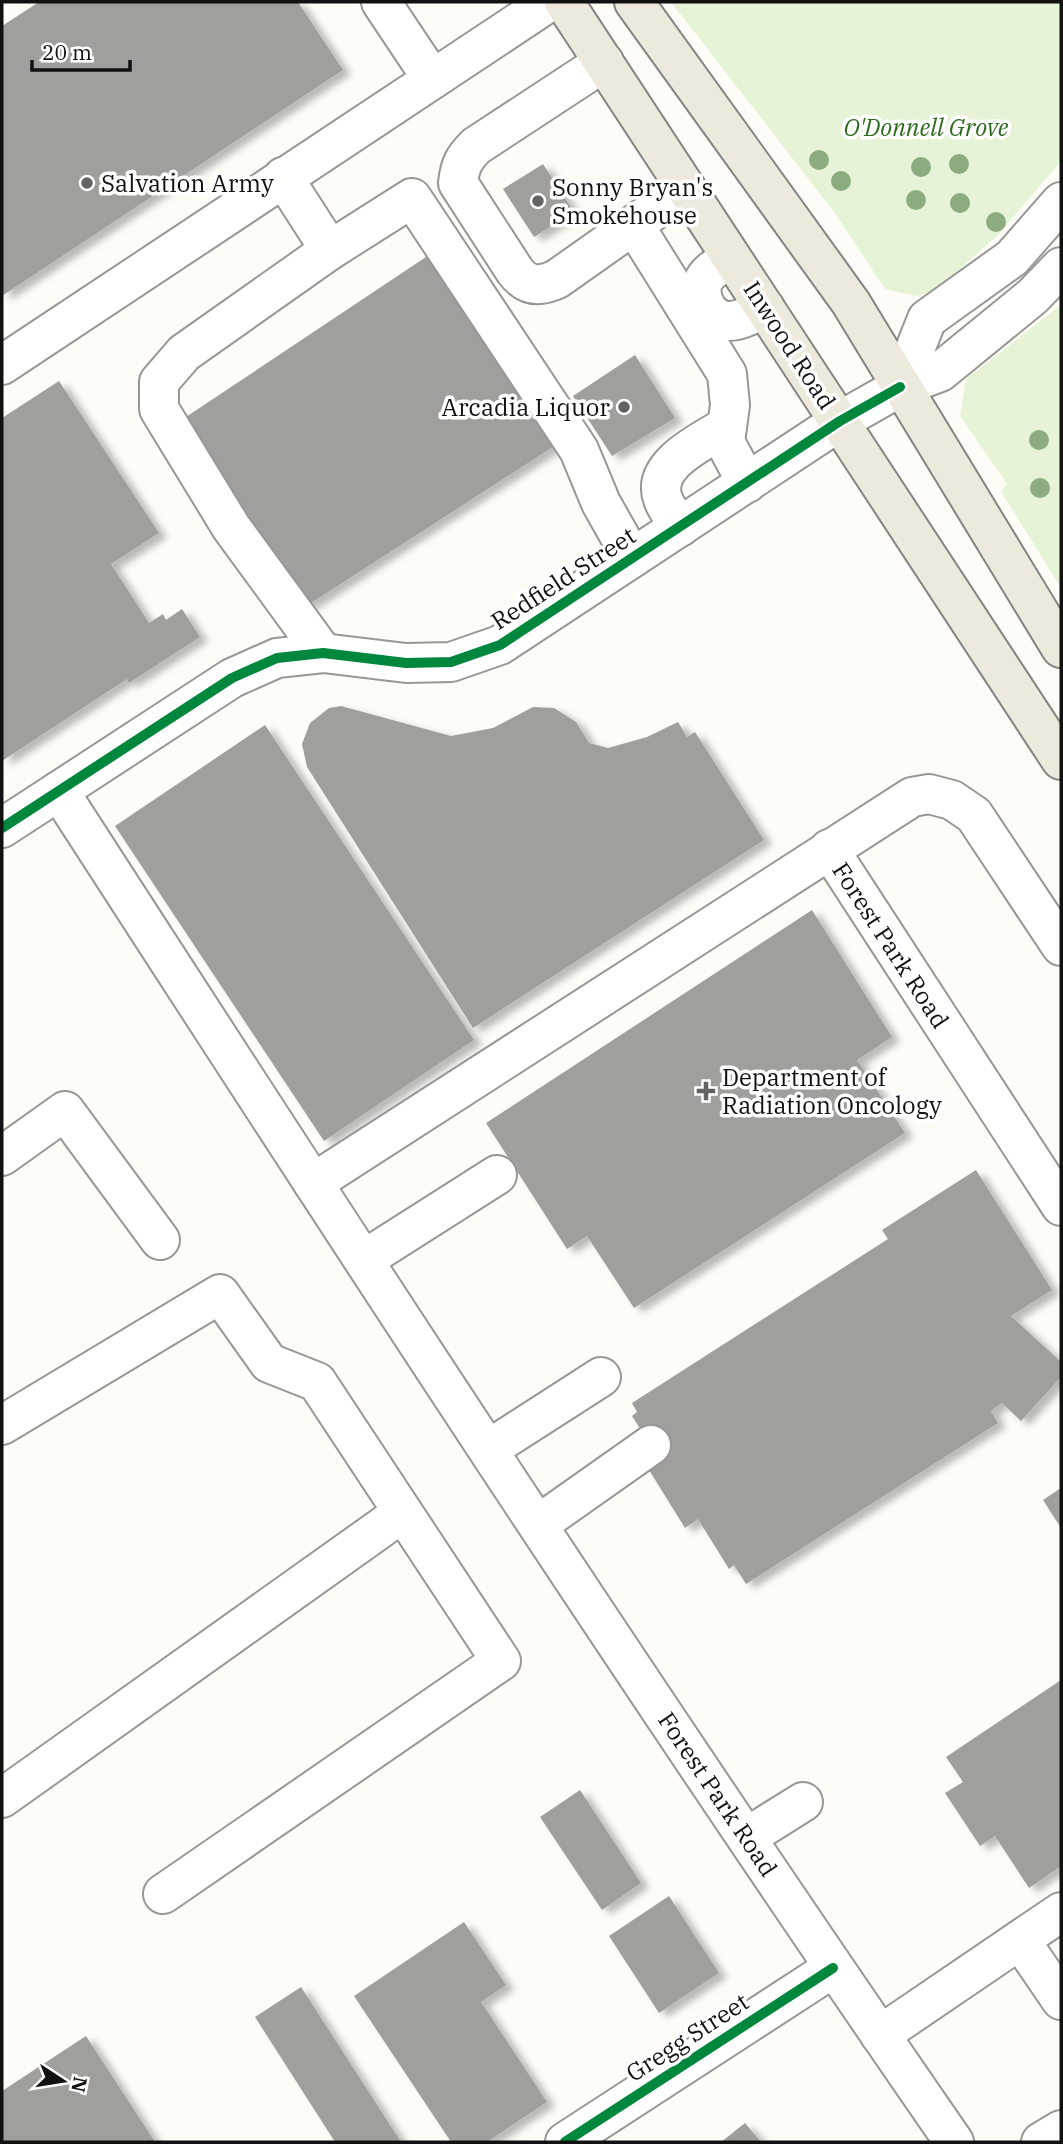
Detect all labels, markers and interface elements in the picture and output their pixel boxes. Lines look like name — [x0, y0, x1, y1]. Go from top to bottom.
scale bar — [32, 28, 130, 72]
text: 20 m — [42, 38, 92, 66]
park label: O'Donnell Grove — [843, 111, 1009, 143]
place label: Salvation Army — [101, 167, 274, 199]
place label: Sonny Bryan's Smokehouse — [552, 171, 713, 231]
marker: Salvation Army — [79, 175, 95, 191]
marker: Sonny Bryan's Smokehouse — [530, 193, 546, 209]
street label: Inwood Road — [737, 275, 843, 415]
place label: Arcadia Liquor — [441, 391, 610, 423]
marker: Arcadia Liquor — [616, 399, 632, 415]
street label: Redfield Street — [485, 519, 641, 637]
street label: Forest Park Road — [825, 856, 957, 1034]
place label: Department of Radiation Oncology — [722, 1061, 942, 1121]
marker: Department of Radiation Oncology — [696, 1081, 716, 1101]
street label: Forest Park Road — [651, 1706, 785, 1882]
street label: Gregg Street — [620, 1985, 754, 2089]
north arrow — [28, 2046, 98, 2116]
text: N — [66, 2075, 93, 2094]

